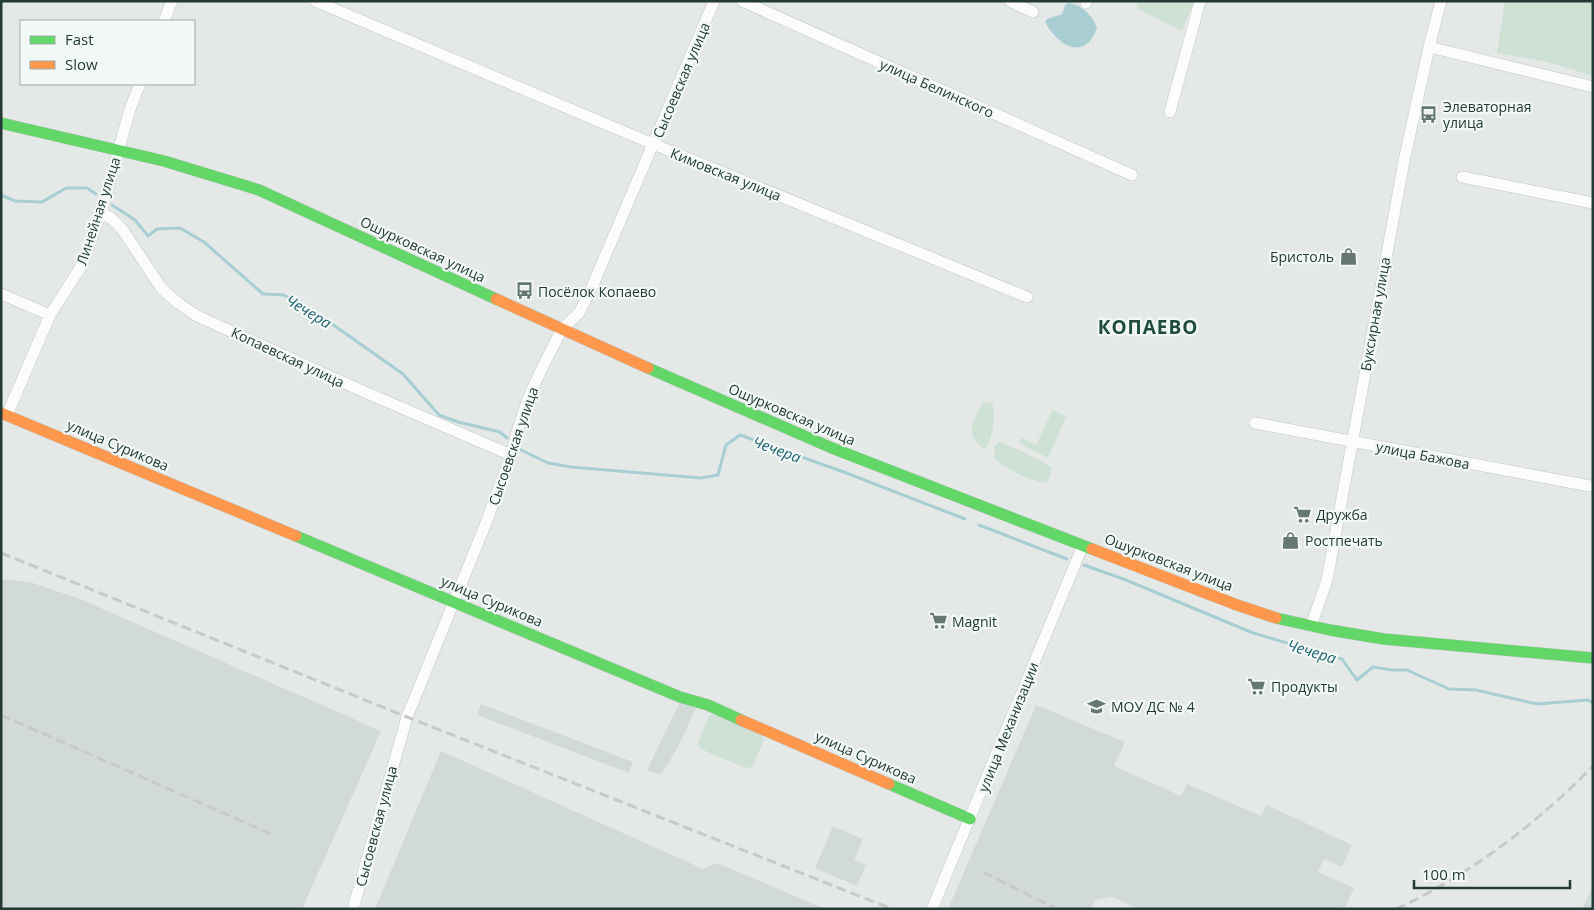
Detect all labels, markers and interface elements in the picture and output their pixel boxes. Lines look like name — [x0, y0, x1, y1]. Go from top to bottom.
street label: Сысоевская улица — [648, 19, 714, 141]
legend — [20, 20, 195, 85]
text: Fast — [65, 29, 94, 49]
text: Slow — [65, 54, 98, 74]
street label: улица Белинского — [877, 54, 997, 122]
place label: Элеваторная улица — [1443, 97, 1531, 132]
bus stop icon: Элеваторная улица — [1419, 104, 1439, 124]
street label: Кимовская улица — [668, 143, 784, 205]
street label: Линейная улица — [72, 154, 124, 268]
street label: Ошурковская улица — [357, 212, 489, 286]
shop icon: Бристоль — [1338, 246, 1358, 266]
place label: Бристоль — [1270, 247, 1334, 266]
street label: Буксирная улица — [1356, 255, 1394, 373]
bus stop icon: Посёлок Копаево — [514, 281, 534, 301]
place label: Посёлок Копаево — [538, 282, 656, 301]
water label: Чечера — [282, 290, 336, 333]
district label: КОПАЕВО — [1098, 314, 1198, 340]
street label: Копаевская улица — [228, 322, 348, 392]
street label: Ошурковская улица — [726, 379, 858, 449]
street label: Сысоевская улица — [484, 384, 542, 508]
street label: улица Сурикова — [64, 415, 172, 475]
water label: Чечера — [750, 431, 804, 467]
street label: улица Бажова — [1375, 437, 1471, 473]
supermarket icon: Дружба — [1292, 504, 1312, 524]
place label: Дружба — [1316, 505, 1368, 524]
street label: Ошурковская улица — [1102, 529, 1236, 595]
shop icon: Ростпечать — [1281, 530, 1301, 550]
place label: Ростпечать — [1305, 531, 1383, 550]
street label: улица Сурикова — [438, 571, 546, 631]
supermarket icon: Magnit — [928, 611, 948, 631]
place label: Magnit — [952, 612, 997, 631]
water label: Чечера — [1285, 634, 1339, 668]
street label: улица Механизации — [973, 659, 1043, 795]
supermarket icon: Продукты — [1247, 676, 1267, 696]
place label: Продукты — [1271, 677, 1338, 696]
school or university icon: МОУ ДС № 4 — [1087, 696, 1107, 716]
place label: МОУ ДС № 4 — [1111, 697, 1195, 716]
street label: улица Сурикова — [812, 726, 920, 788]
street label: Сысоевская улица — [351, 764, 401, 888]
scale bar — [1414, 858, 1570, 890]
text: 100 m — [1422, 864, 1466, 884]

